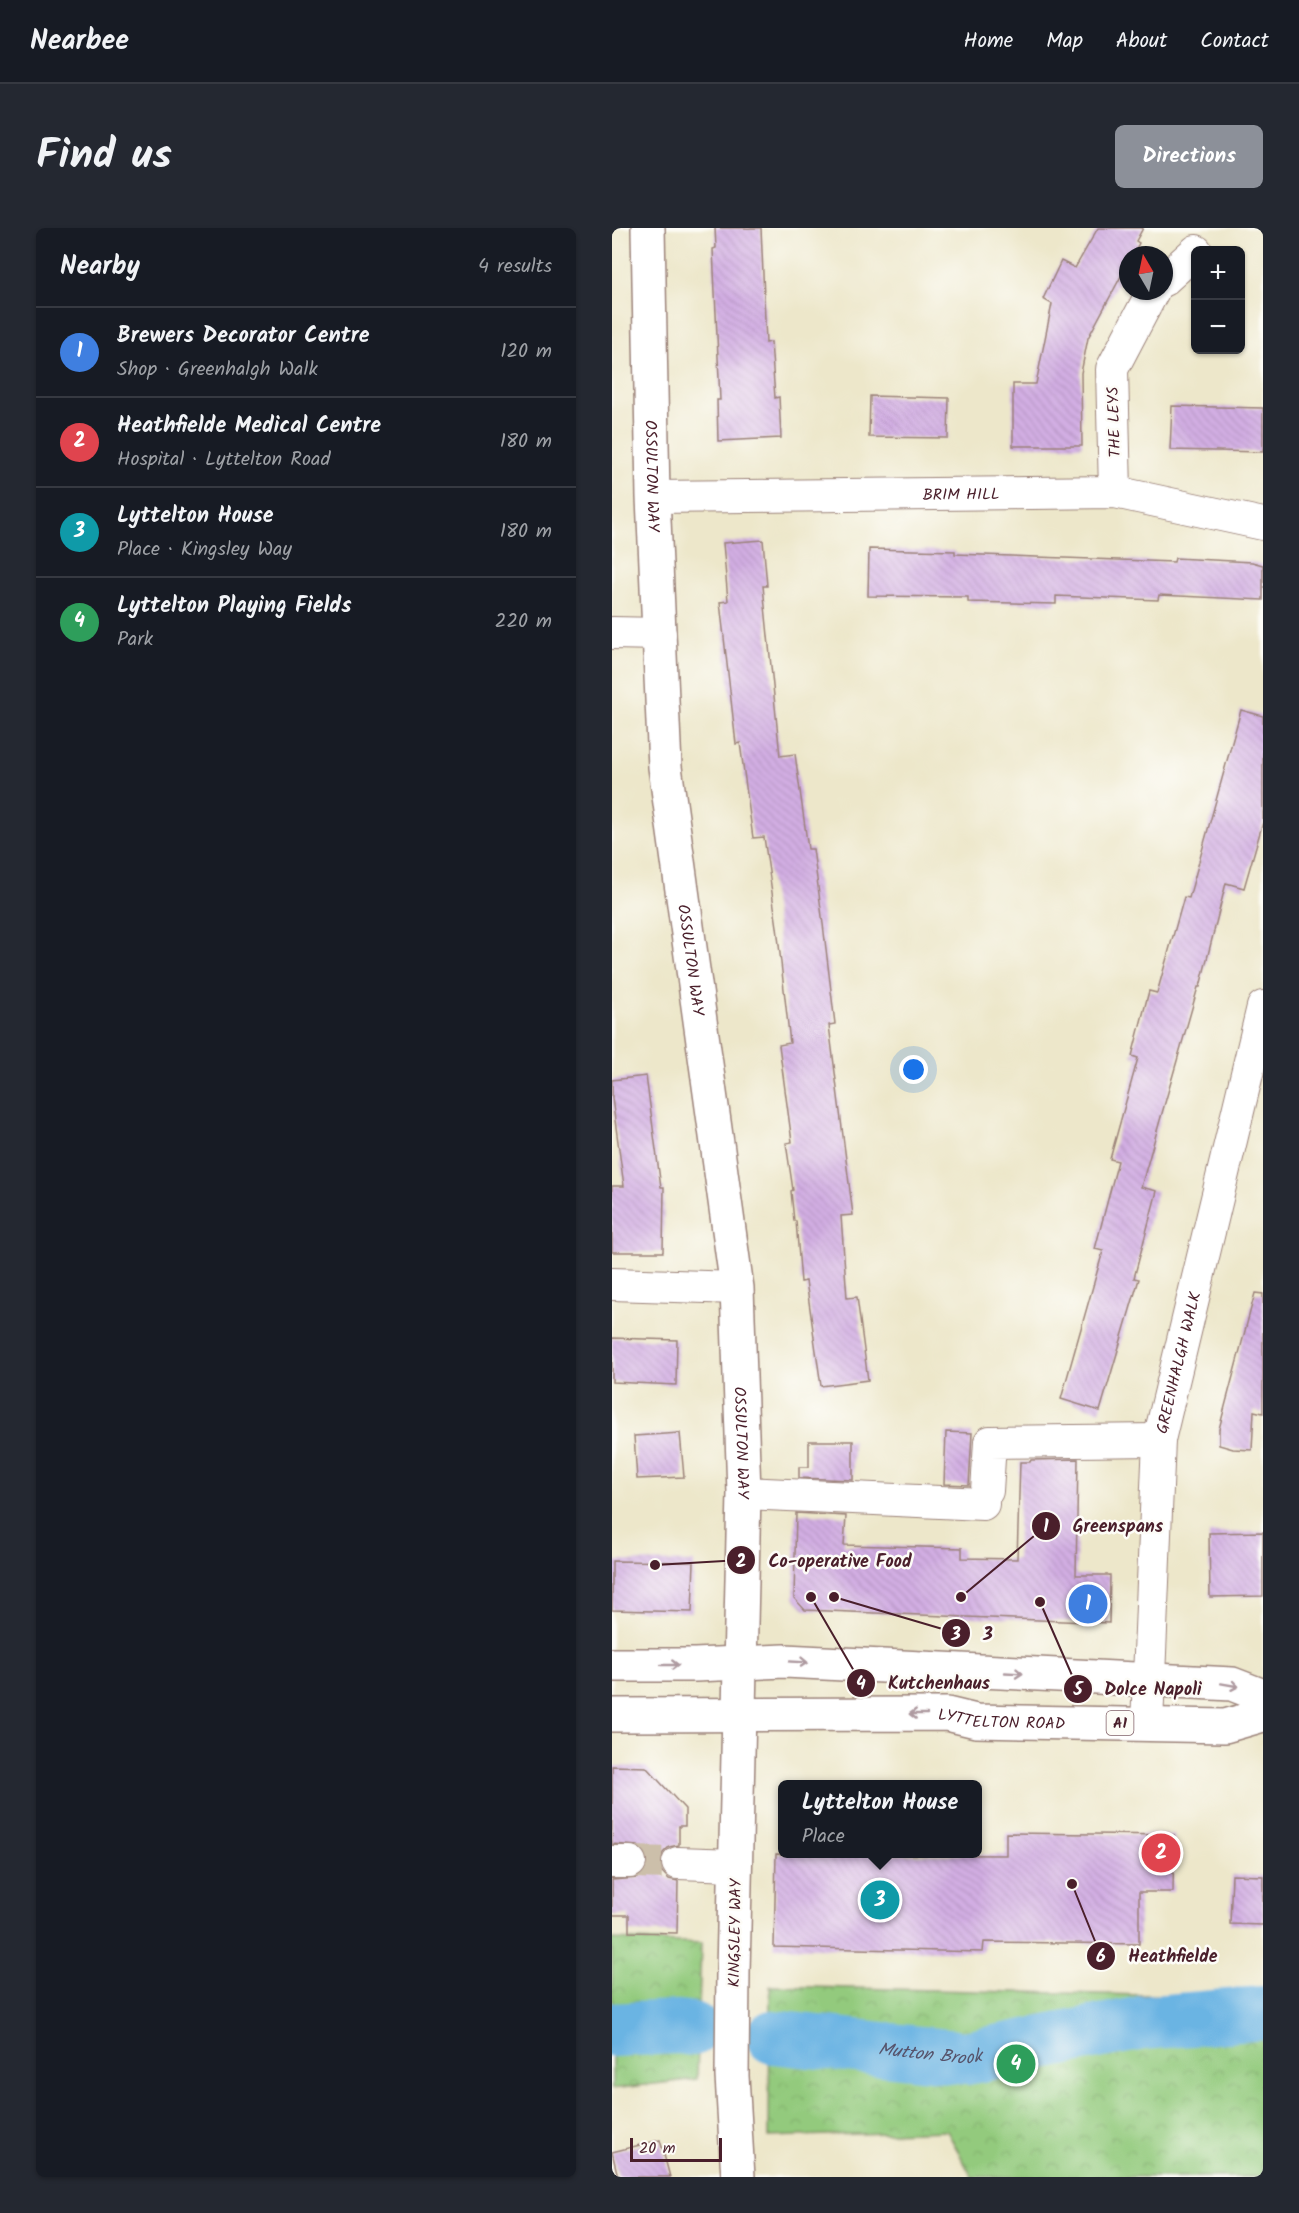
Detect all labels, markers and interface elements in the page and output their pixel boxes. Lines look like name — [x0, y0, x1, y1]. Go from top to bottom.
text: Nearbee — [30, 19, 129, 64]
text: Home — [964, 25, 1013, 58]
text: Map — [1046, 25, 1083, 58]
text: About — [1116, 25, 1167, 58]
text: Contact — [1200, 25, 1269, 58]
text: Find us — [36, 123, 172, 190]
button: Directions — [1115, 125, 1263, 188]
text: Nearby — [60, 246, 140, 288]
north arrow — [1119, 246, 1173, 300]
map controls — [1191, 246, 1245, 354]
button: + — [1191, 246, 1245, 300]
text: 4 results — [478, 251, 552, 283]
button: − — [1191, 300, 1245, 354]
text: Brewers Decorator Centre — [117, 319, 369, 354]
text: 1 — [76, 336, 83, 368]
text: 120 m — [500, 336, 552, 368]
text: Shop · Greenhalgh Walk — [117, 354, 318, 386]
street label: THE LEYS — [1101, 386, 1128, 458]
text: Heathfielde Medical Centre — [117, 409, 381, 444]
street label: OSSULTON WAY — [638, 420, 666, 533]
text: 2 — [74, 426, 85, 458]
text: 180 m — [500, 426, 552, 458]
text: Hospital · Lyttelton Road — [117, 444, 330, 476]
street label: BRIM HILL — [922, 482, 1000, 508]
text: Lyttelton House — [117, 499, 274, 534]
text: 3 — [74, 516, 85, 548]
text: 180 m — [500, 516, 552, 548]
text: Place · Kingsley Way — [117, 534, 292, 566]
text: Lyttelton Playing Fields — [117, 589, 351, 624]
text: 4 — [74, 606, 85, 638]
text: 220 m — [495, 606, 552, 638]
text: Park — [117, 624, 153, 656]
street label: OSSULTON WAY — [670, 903, 710, 1018]
your location — [899, 1055, 928, 1084]
street label: GREENHALGH WALK — [1150, 1289, 1208, 1436]
street label: OSSULTON WAY — [726, 1386, 755, 1500]
callout: Greenspans — [1031, 1508, 1175, 1544]
text: 1 — [1043, 1513, 1049, 1542]
text: Greenspans — [1073, 1513, 1164, 1542]
callout: Co-operative Food — [726, 1542, 923, 1578]
text: 2 — [736, 1548, 746, 1577]
text: Co-operative Food — [768, 1548, 912, 1577]
pin: 1 — [1068, 1582, 1108, 1626]
callout: 3 — [941, 1615, 1005, 1651]
text: 3 — [950, 1621, 961, 1650]
text: 3 — [982, 1621, 993, 1650]
one-way arrow — [788, 1656, 808, 1667]
one-way arrow — [660, 1659, 680, 1671]
callout: Kutchenhaus — [846, 1665, 1002, 1701]
one-way arrow — [1004, 1667, 1024, 1678]
text: 4 — [856, 1670, 866, 1699]
text: Kutchenhaus — [888, 1670, 991, 1699]
callout: Dolce Napoli — [1063, 1671, 1214, 1707]
text: 5 — [1072, 1676, 1084, 1705]
text: Dolce Napoli — [1104, 1676, 1202, 1705]
one-way arrow — [1220, 1680, 1239, 1691]
street label: LYTTELTON ROAD — [938, 1703, 1065, 1737]
one-way arrow — [909, 1708, 929, 1720]
road number: A1 — [1106, 1711, 1134, 1735]
popup — [778, 1780, 982, 1858]
text: Lyttelton House — [802, 1786, 958, 1821]
text: Place — [802, 1821, 845, 1853]
pin: 2 — [1142, 1830, 1180, 1876]
street label: KINGSLEY WAY — [722, 1878, 749, 1988]
pin: 3 — [860, 1878, 900, 1922]
callout: Heathfielde — [1086, 1938, 1230, 1974]
text: 6 — [1096, 1943, 1106, 1972]
text: Heathfielde — [1128, 1943, 1218, 1972]
water label: Mutton Brook — [877, 2036, 987, 2074]
pin: 4 — [996, 2042, 1036, 2086]
scale bar — [630, 2135, 722, 2162]
text: 20 m — [639, 2136, 675, 2161]

